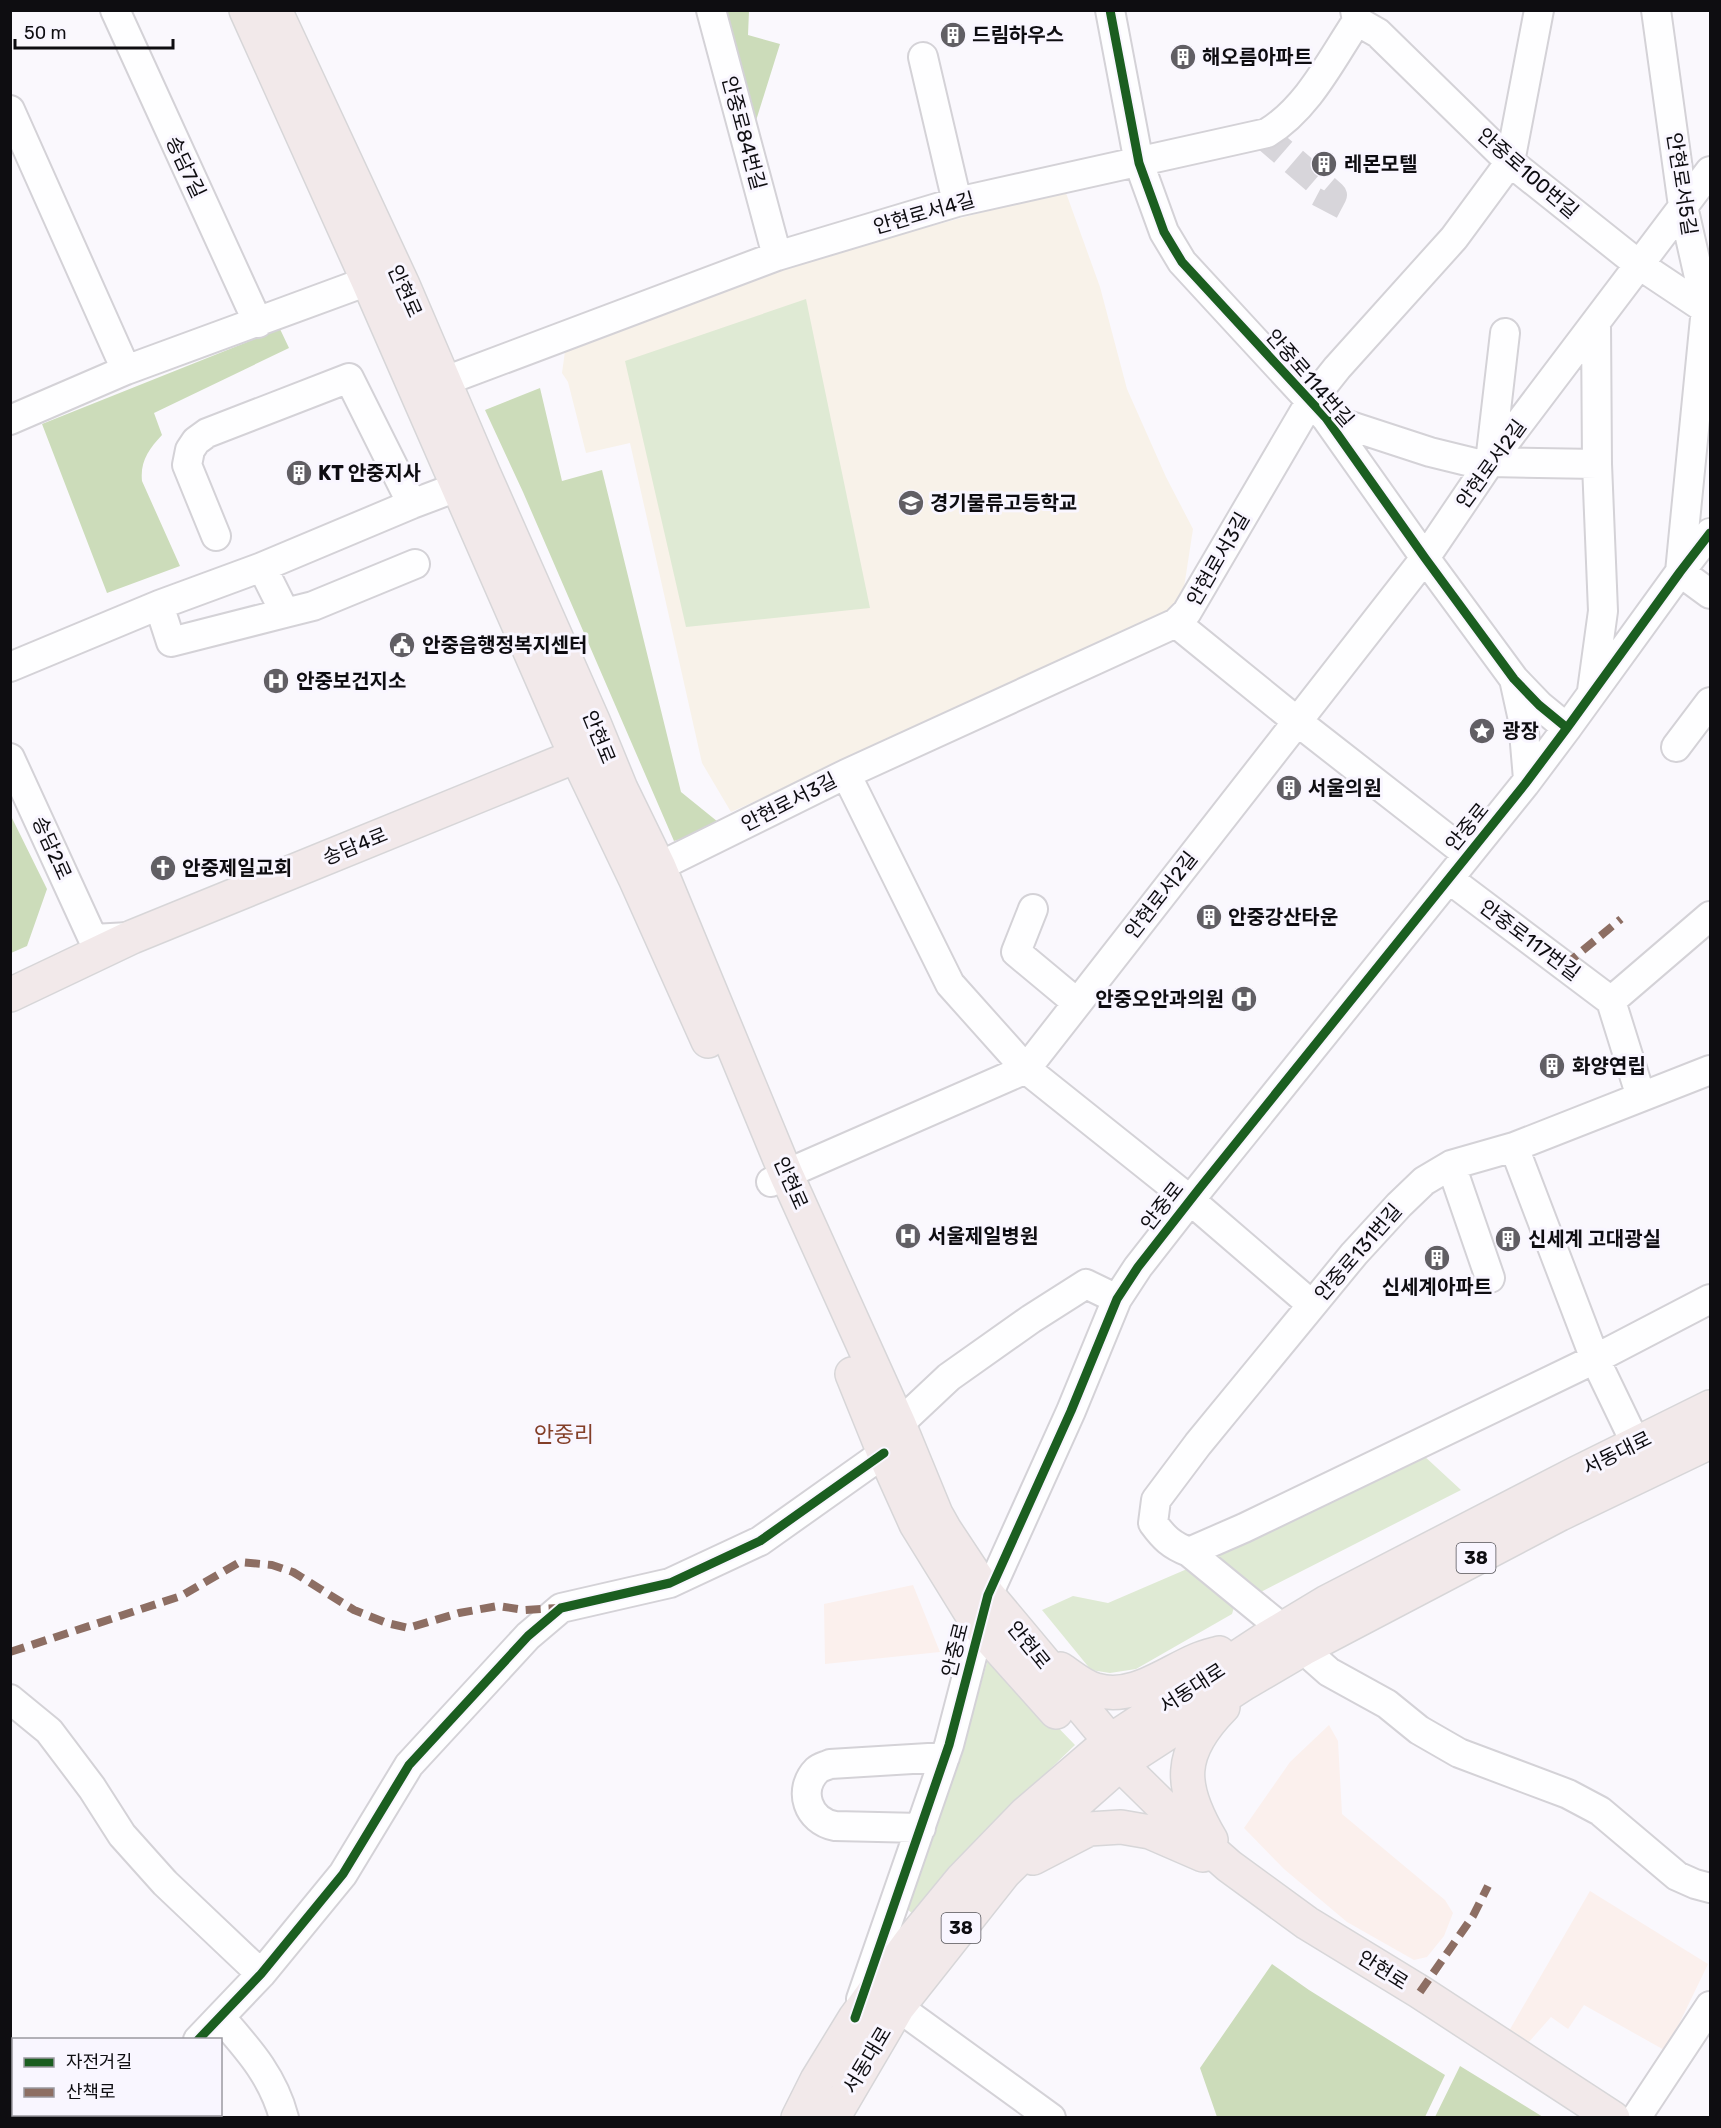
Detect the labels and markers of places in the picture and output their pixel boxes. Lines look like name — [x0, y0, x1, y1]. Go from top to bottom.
building icon: 드림하우스 — [938, 20, 968, 50]
place label: 드림하우스 — [972, 23, 1064, 47]
building icon: 해오름아파트 — [1168, 42, 1198, 72]
place label: 해오름아파트 — [1202, 45, 1312, 69]
building icon: 레몬모텔 — [1309, 149, 1339, 179]
place label: 레몬모텔 — [1344, 152, 1418, 176]
building icon: KT 안중지사 — [284, 458, 314, 488]
place label: KT 안중지사 — [318, 461, 421, 485]
school or university icon: 경기물류고등학교 — [896, 488, 926, 518]
place label: 경기물류고등학교 — [930, 491, 1077, 515]
public building icon: 안중읍행정복지센터 — [387, 630, 417, 660]
place label: 안중읍행정복지센터 — [422, 633, 588, 657]
hospital icon: 안중보건지소 — [261, 666, 291, 696]
place label: 안중보건지소 — [296, 669, 406, 693]
place icon: 광장 — [1467, 716, 1497, 746]
place label: 광장 — [1502, 719, 1539, 743]
building icon: 서울의원 — [1274, 773, 1304, 803]
place label: 서울의원 — [1308, 776, 1382, 800]
church icon: 안중제일교회 — [148, 853, 178, 883]
place label: 안중제일교회 — [182, 856, 292, 880]
building icon: 안중강산타운 — [1194, 902, 1224, 932]
place label: 안중강산타운 — [1228, 905, 1338, 929]
hospital icon: 안중오안과의원 — [1229, 984, 1259, 1014]
place label: 안중오안과의원 — [1095, 987, 1224, 1011]
building icon: 화양연립 — [1537, 1051, 1567, 1081]
place label: 화양연립 — [1572, 1054, 1646, 1078]
hospital icon: 서울제일병원 — [893, 1221, 923, 1251]
place label: 서울제일병원 — [928, 1224, 1038, 1248]
building icon: 신세계 고대광실 — [1493, 1224, 1523, 1254]
place label: 신세계 고대광실 — [1528, 1227, 1661, 1251]
building icon: 신세계아파트 — [1422, 1243, 1452, 1273]
place label: 신세계아파트 — [1382, 1275, 1492, 1299]

